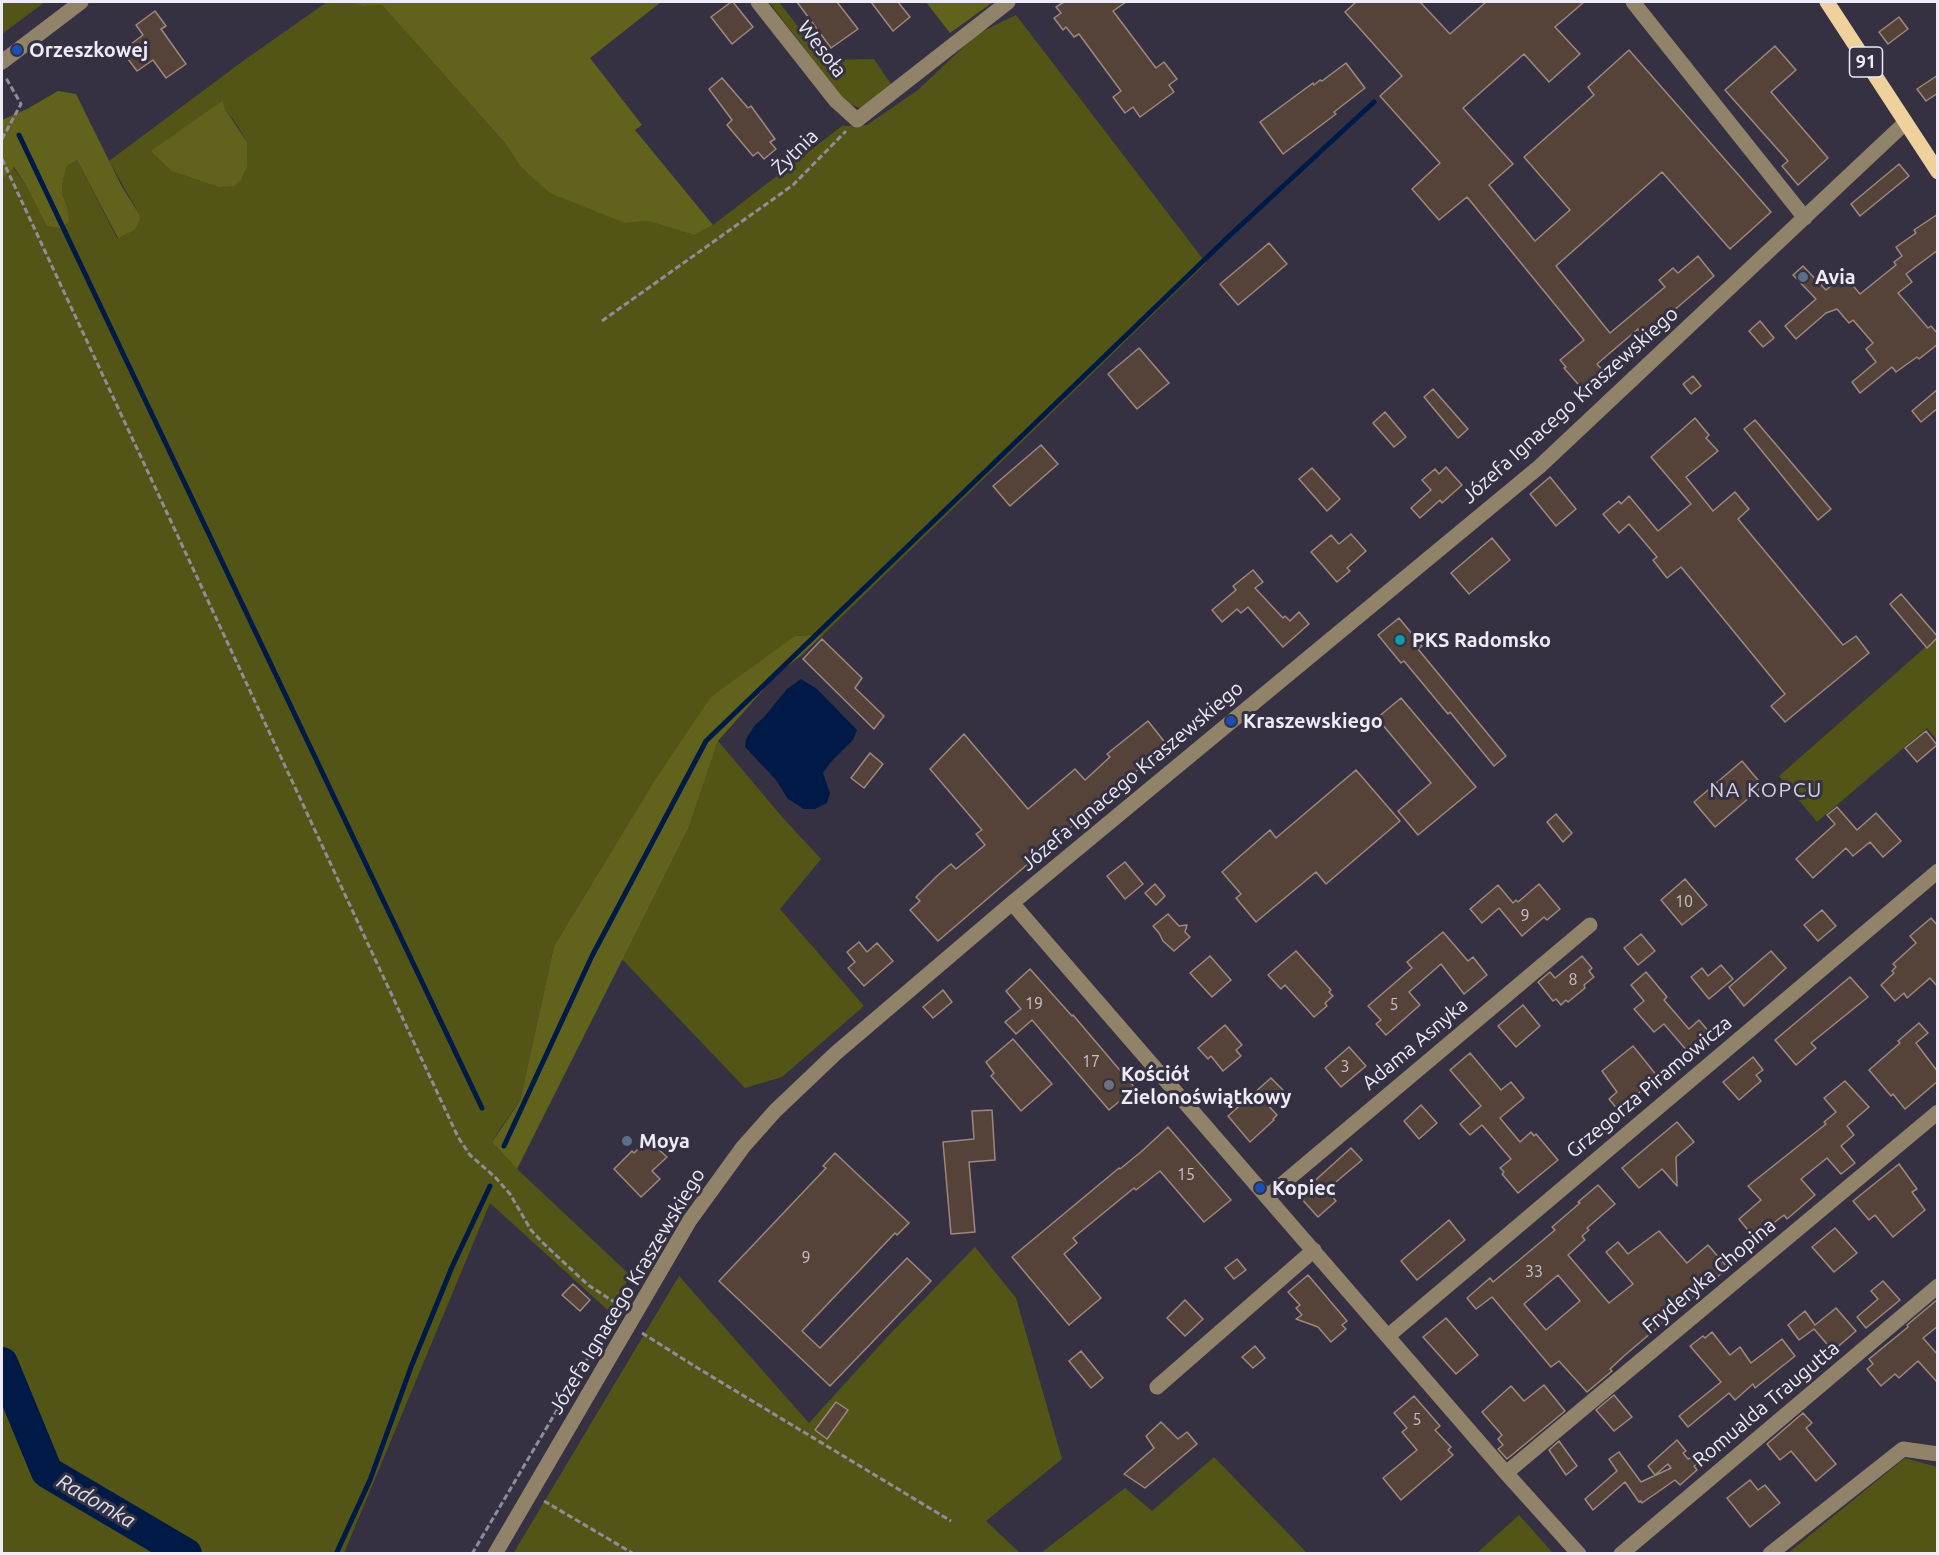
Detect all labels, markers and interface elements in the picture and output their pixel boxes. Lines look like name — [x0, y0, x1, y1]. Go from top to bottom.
street label: Wesoła — [792, 16, 852, 82]
place label: Orzeszkowej — [29, 38, 148, 62]
marker: Orzeszkowej — [10, 43, 24, 57]
road number: 91 — [1850, 47, 1882, 77]
street label: Żytnia — [767, 124, 823, 180]
place label: Avia — [1815, 265, 1856, 289]
marker: Avia — [1796, 270, 1810, 284]
street label: Józefa Ignacego Kraszewskiego — [1457, 302, 1683, 508]
place label: PKS Radomsko — [1412, 628, 1551, 652]
marker: PKS Radomsko — [1393, 633, 1407, 647]
street label: Józefa Ignacego Kraszewskiego — [1016, 676, 1248, 876]
place label: Kraszewskiego — [1243, 709, 1383, 733]
marker: Kraszewskiego — [1224, 714, 1238, 728]
district label: NA KOPCU — [1709, 777, 1823, 803]
house number: 10 — [1675, 892, 1693, 912]
house number: 9 — [1520, 906, 1530, 926]
house number: 8 — [1568, 970, 1578, 990]
street label: Adama Asnyka — [1357, 993, 1473, 1095]
house number: 19 — [1025, 994, 1043, 1014]
house number: 5 — [1389, 995, 1399, 1015]
street label: Grzegorza Piramowicza — [1561, 1011, 1737, 1163]
house number: 17 — [1082, 1052, 1100, 1072]
house number: 3 — [1340, 1057, 1350, 1077]
place label: Kościół Zielonoświątkowy — [1121, 1062, 1291, 1109]
marker: Kościół Zielonoświątkowy — [1102, 1078, 1116, 1092]
place label: Moya — [639, 1129, 690, 1153]
marker: Moya — [620, 1134, 634, 1148]
street label: Józefa Ignacego Kraszewskiego — [544, 1164, 710, 1418]
house number: 15 — [1177, 1165, 1195, 1185]
place label: Kopiec — [1272, 1176, 1336, 1200]
marker: Kopiec — [1253, 1181, 1267, 1195]
street label: Fryderyka Chopina — [1637, 1213, 1781, 1339]
house number: 9 — [801, 1248, 811, 1268]
house number: 33 — [1525, 1262, 1543, 1282]
street label: Romualda Traugutta — [1688, 1336, 1844, 1472]
house number: 5 — [1412, 1410, 1422, 1430]
water label: Radomka — [52, 1469, 140, 1533]

